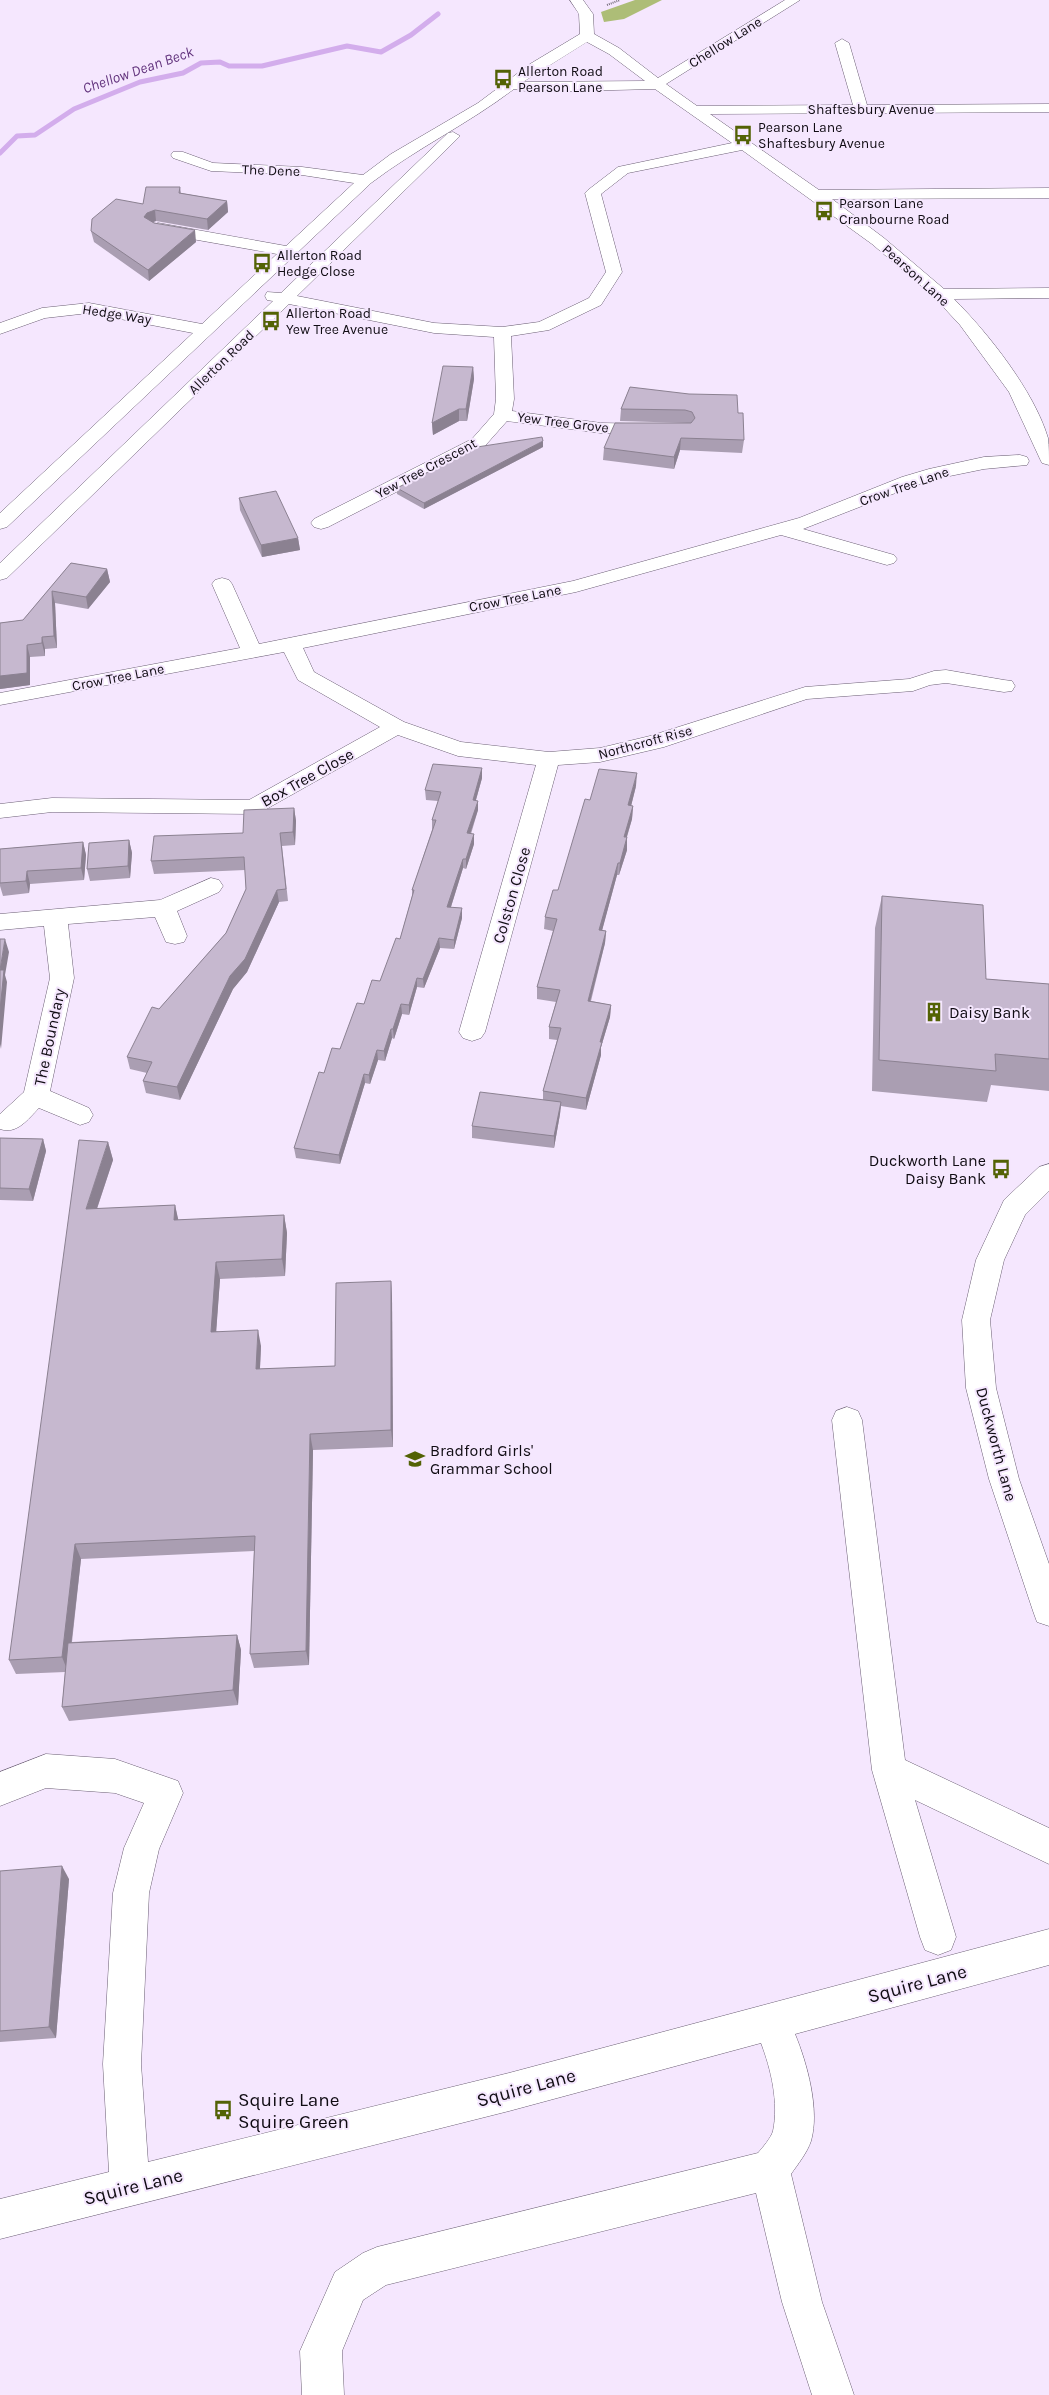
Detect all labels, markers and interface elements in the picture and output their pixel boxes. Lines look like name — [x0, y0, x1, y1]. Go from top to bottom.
street label: Chellow Lane — [686, 13, 765, 72]
water label: Chellow Dean Beck — [80, 42, 196, 97]
place label: Allerton Road Pearson Lane — [518, 63, 603, 96]
bus stop icon: Allerton Road Pearson Lane — [492, 68, 514, 90]
street label: Shaftesbury Avenue — [808, 101, 934, 118]
place label: Pearson Lane Shaftesbury Avenue — [758, 119, 885, 152]
bus stop icon: Pearson Lane Shaftesbury Avenue — [732, 124, 754, 146]
street label: The Dene — [242, 161, 300, 180]
place label: Pearson Lane Cranbourne Road — [839, 195, 949, 228]
bus stop icon: Pearson Lane Cranbourne Road — [813, 200, 835, 222]
street label: Pearson Lane — [879, 241, 953, 310]
place label: Allerton Road Hedge Close — [277, 247, 362, 280]
bus stop icon: Allerton Road Hedge Close — [251, 252, 273, 274]
street label: Hedge Way — [81, 301, 153, 328]
place label: Allerton Road Yew Tree Avenue — [286, 305, 388, 338]
bus stop icon: Allerton Road Yew Tree Avenue — [260, 310, 282, 332]
street label: Allerton Road — [185, 327, 258, 398]
street label: Yew Tree Grove — [516, 408, 610, 437]
street label: Yew Tree Crescent — [373, 435, 480, 502]
street label: Crow Tree Lane — [857, 463, 951, 510]
street label: Crow Tree Lane — [468, 581, 563, 616]
street label: Crow Tree Lane — [71, 660, 166, 695]
street label: Northcroft Rise — [596, 722, 694, 763]
street label: Box Tree Close — [258, 744, 357, 811]
street label: Colston Close — [489, 845, 534, 945]
street label: The Boundary — [30, 986, 69, 1088]
building icon: Daisy Bank — [923, 1001, 945, 1023]
place label: Daisy Bank — [949, 1003, 1030, 1022]
place label: Duckworth Lane Daisy Bank — [869, 1151, 986, 1188]
bus stop icon: Duckworth Lane Daisy Bank — [990, 1158, 1012, 1180]
street label: Duckworth Lane — [972, 1385, 1021, 1503]
place label: Bradford Girls' Grammar School — [430, 1441, 553, 1478]
school or university icon: Bradford Girls' Grammar School — [404, 1448, 426, 1470]
street label: Squire Lane — [865, 1960, 969, 2008]
street label: Squire Lane — [474, 2064, 578, 2112]
place label: Squire Lane Squire Green — [238, 2089, 349, 2133]
bus stop icon: Squire Lane Squire Green — [212, 2099, 234, 2121]
street label: Squire Lane — [81, 2164, 185, 2210]

